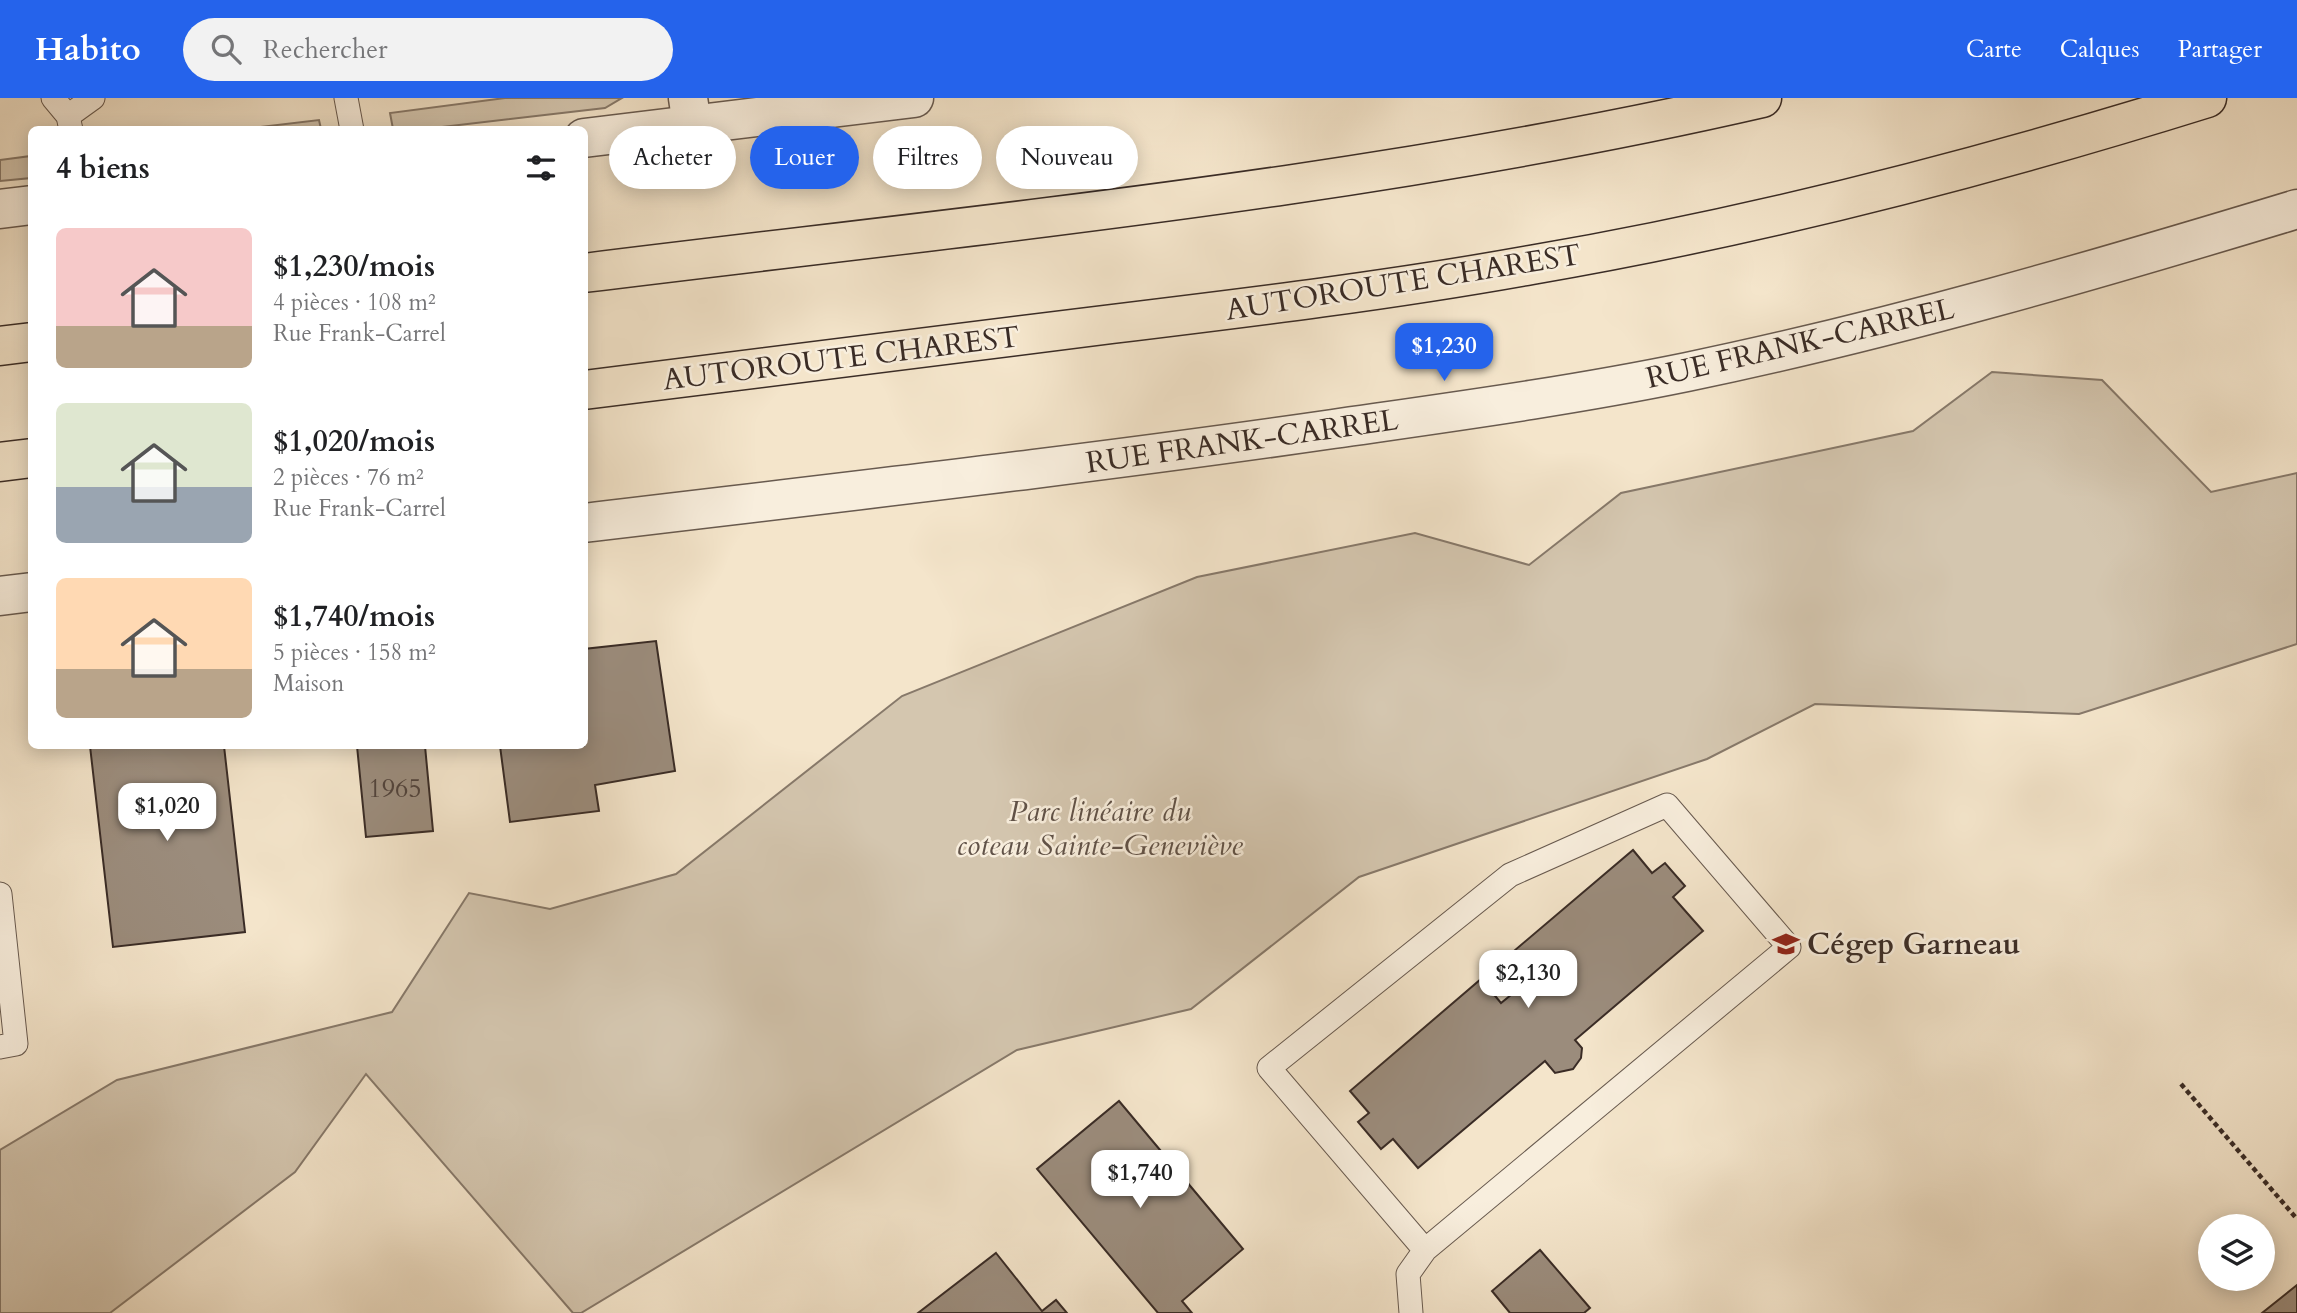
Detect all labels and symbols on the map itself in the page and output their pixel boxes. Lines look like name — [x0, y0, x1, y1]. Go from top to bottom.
street label: AUTOROUTE CHAREST — [1222, 234, 1584, 331]
street label: RUE FRANK-CARREL — [1642, 288, 1959, 399]
street label: AUTOROUTE CHAREST — [660, 316, 1022, 401]
pin: $1,230 — [1387, 324, 1501, 383]
street label: RUE FRANK-CARREL — [1083, 399, 1402, 484]
house number: 1965 — [368, 771, 422, 806]
pin: $1,020 — [110, 784, 224, 843]
park label: Parc linéaire du coteau Sainte-Geneviève — [957, 791, 1243, 866]
place label: Cégep Garneau — [1807, 924, 2020, 965]
school or university icon: Cégep Garneau — [1771, 929, 1801, 959]
pin: $2,130 — [1471, 950, 1585, 1010]
pin: $1,740 — [1083, 1150, 1197, 1210]

